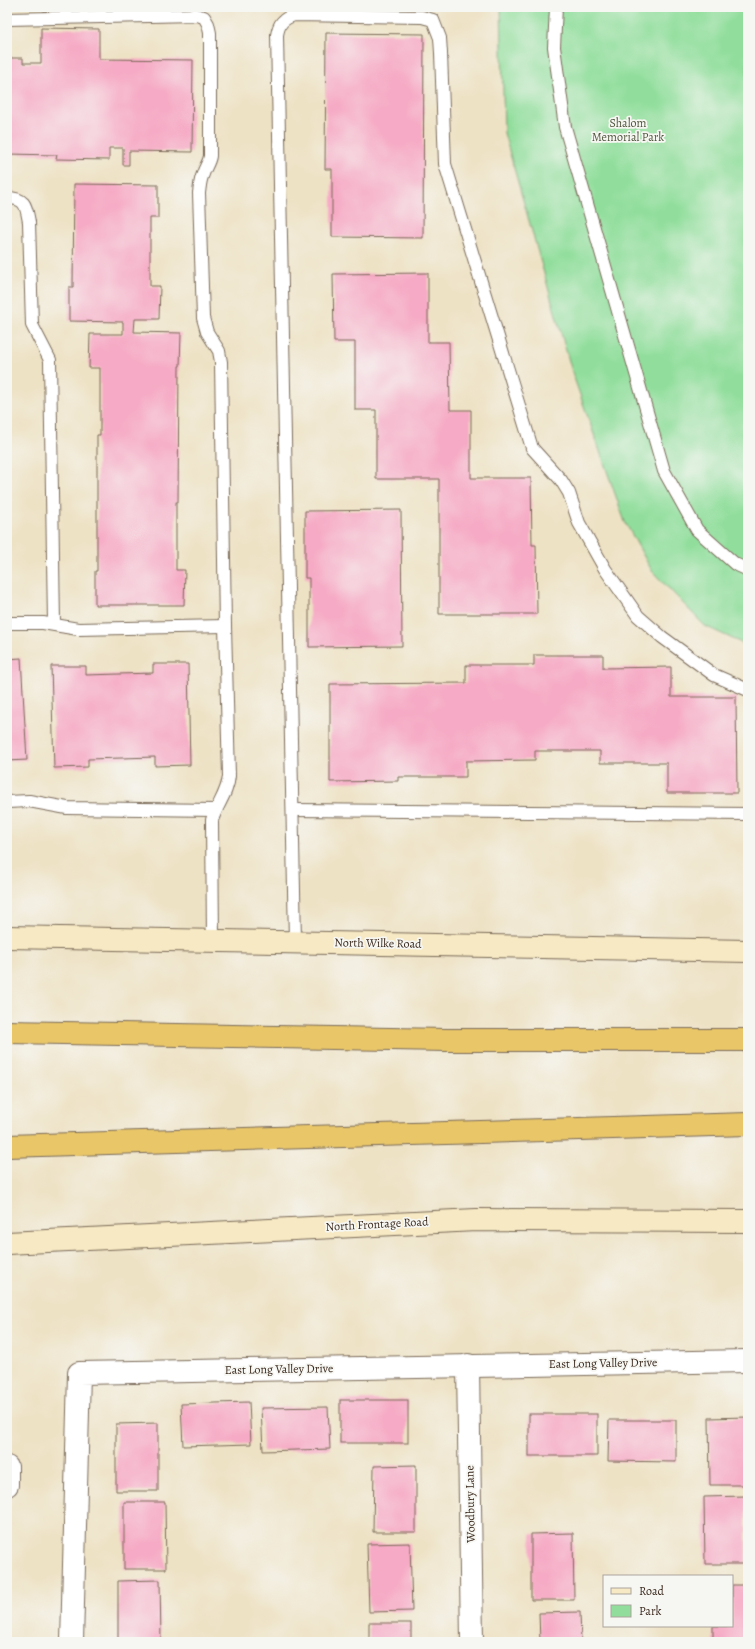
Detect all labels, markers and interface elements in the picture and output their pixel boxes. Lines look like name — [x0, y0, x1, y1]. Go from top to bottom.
park label: Shalom Memorial Park — [592, 115, 664, 145]
street label: North Wilke Road — [334, 934, 422, 952]
street label: North Frontage Road — [325, 1213, 429, 1235]
street label: East Long Valley Drive — [549, 1354, 657, 1372]
street label: East Long Valley Drive — [225, 1360, 333, 1378]
street label: Woodbury Lane — [461, 1465, 479, 1544]
legend — [603, 1575, 733, 1627]
text: Road — [639, 1583, 665, 1599]
text: Park — [639, 1603, 662, 1619]

